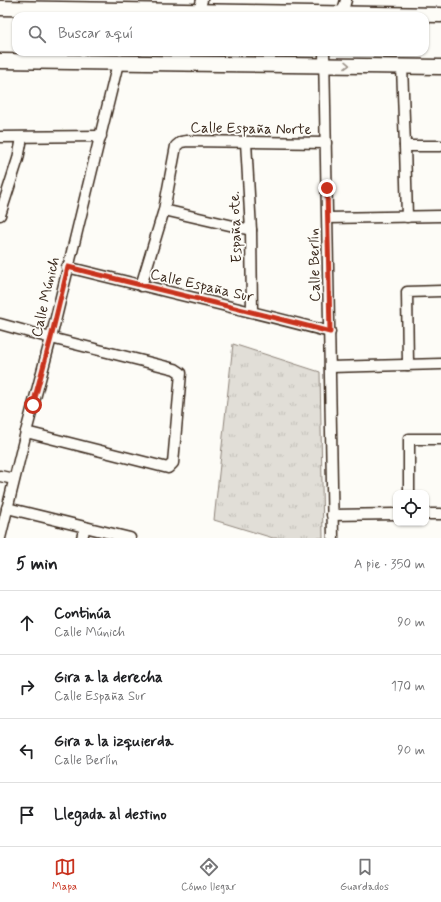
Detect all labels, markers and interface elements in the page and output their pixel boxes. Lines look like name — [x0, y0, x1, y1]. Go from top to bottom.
search box — [12, 12, 429, 56]
icon: search — [26, 23, 48, 45]
text: Buscar aquí — [58, 24, 133, 44]
one-way arrow — [344, 61, 350, 69]
street label: Calle España Norte — [190, 118, 312, 140]
route end — [318, 179, 336, 197]
street label: España ote. — [225, 191, 247, 263]
street label: Calle Berlín — [304, 228, 326, 302]
street label: Calle Múnich — [27, 255, 65, 339]
street label: Calle España Sur — [148, 264, 256, 308]
route start — [24, 396, 42, 414]
map controls — [393, 490, 429, 526]
button: locate — [393, 490, 429, 526]
text: 5 min — [16, 553, 58, 575]
text: A pie · 350 m — [354, 556, 425, 573]
text: Continúa — [54, 604, 111, 624]
icon: ahead — [16, 612, 38, 634]
text: 90 m — [397, 614, 425, 631]
text: Calle Múnich — [54, 624, 125, 641]
text: Gira a la derecha — [54, 668, 163, 688]
icon: right — [16, 676, 38, 698]
text: 170 m — [391, 678, 425, 695]
text: Calle España Sur — [54, 688, 146, 705]
text: Gira a la izquierda — [54, 732, 173, 752]
icon: left — [16, 740, 38, 762]
text: 90 m — [397, 742, 425, 759]
text: Calle Berlín — [54, 752, 118, 769]
icon: arrive — [16, 804, 38, 826]
text: Llegada al destino — [54, 805, 167, 825]
tab: Mapa — [52, 856, 77, 894]
tab: Cómo llegar — [181, 856, 236, 894]
tab: Guardados — [340, 856, 389, 894]

